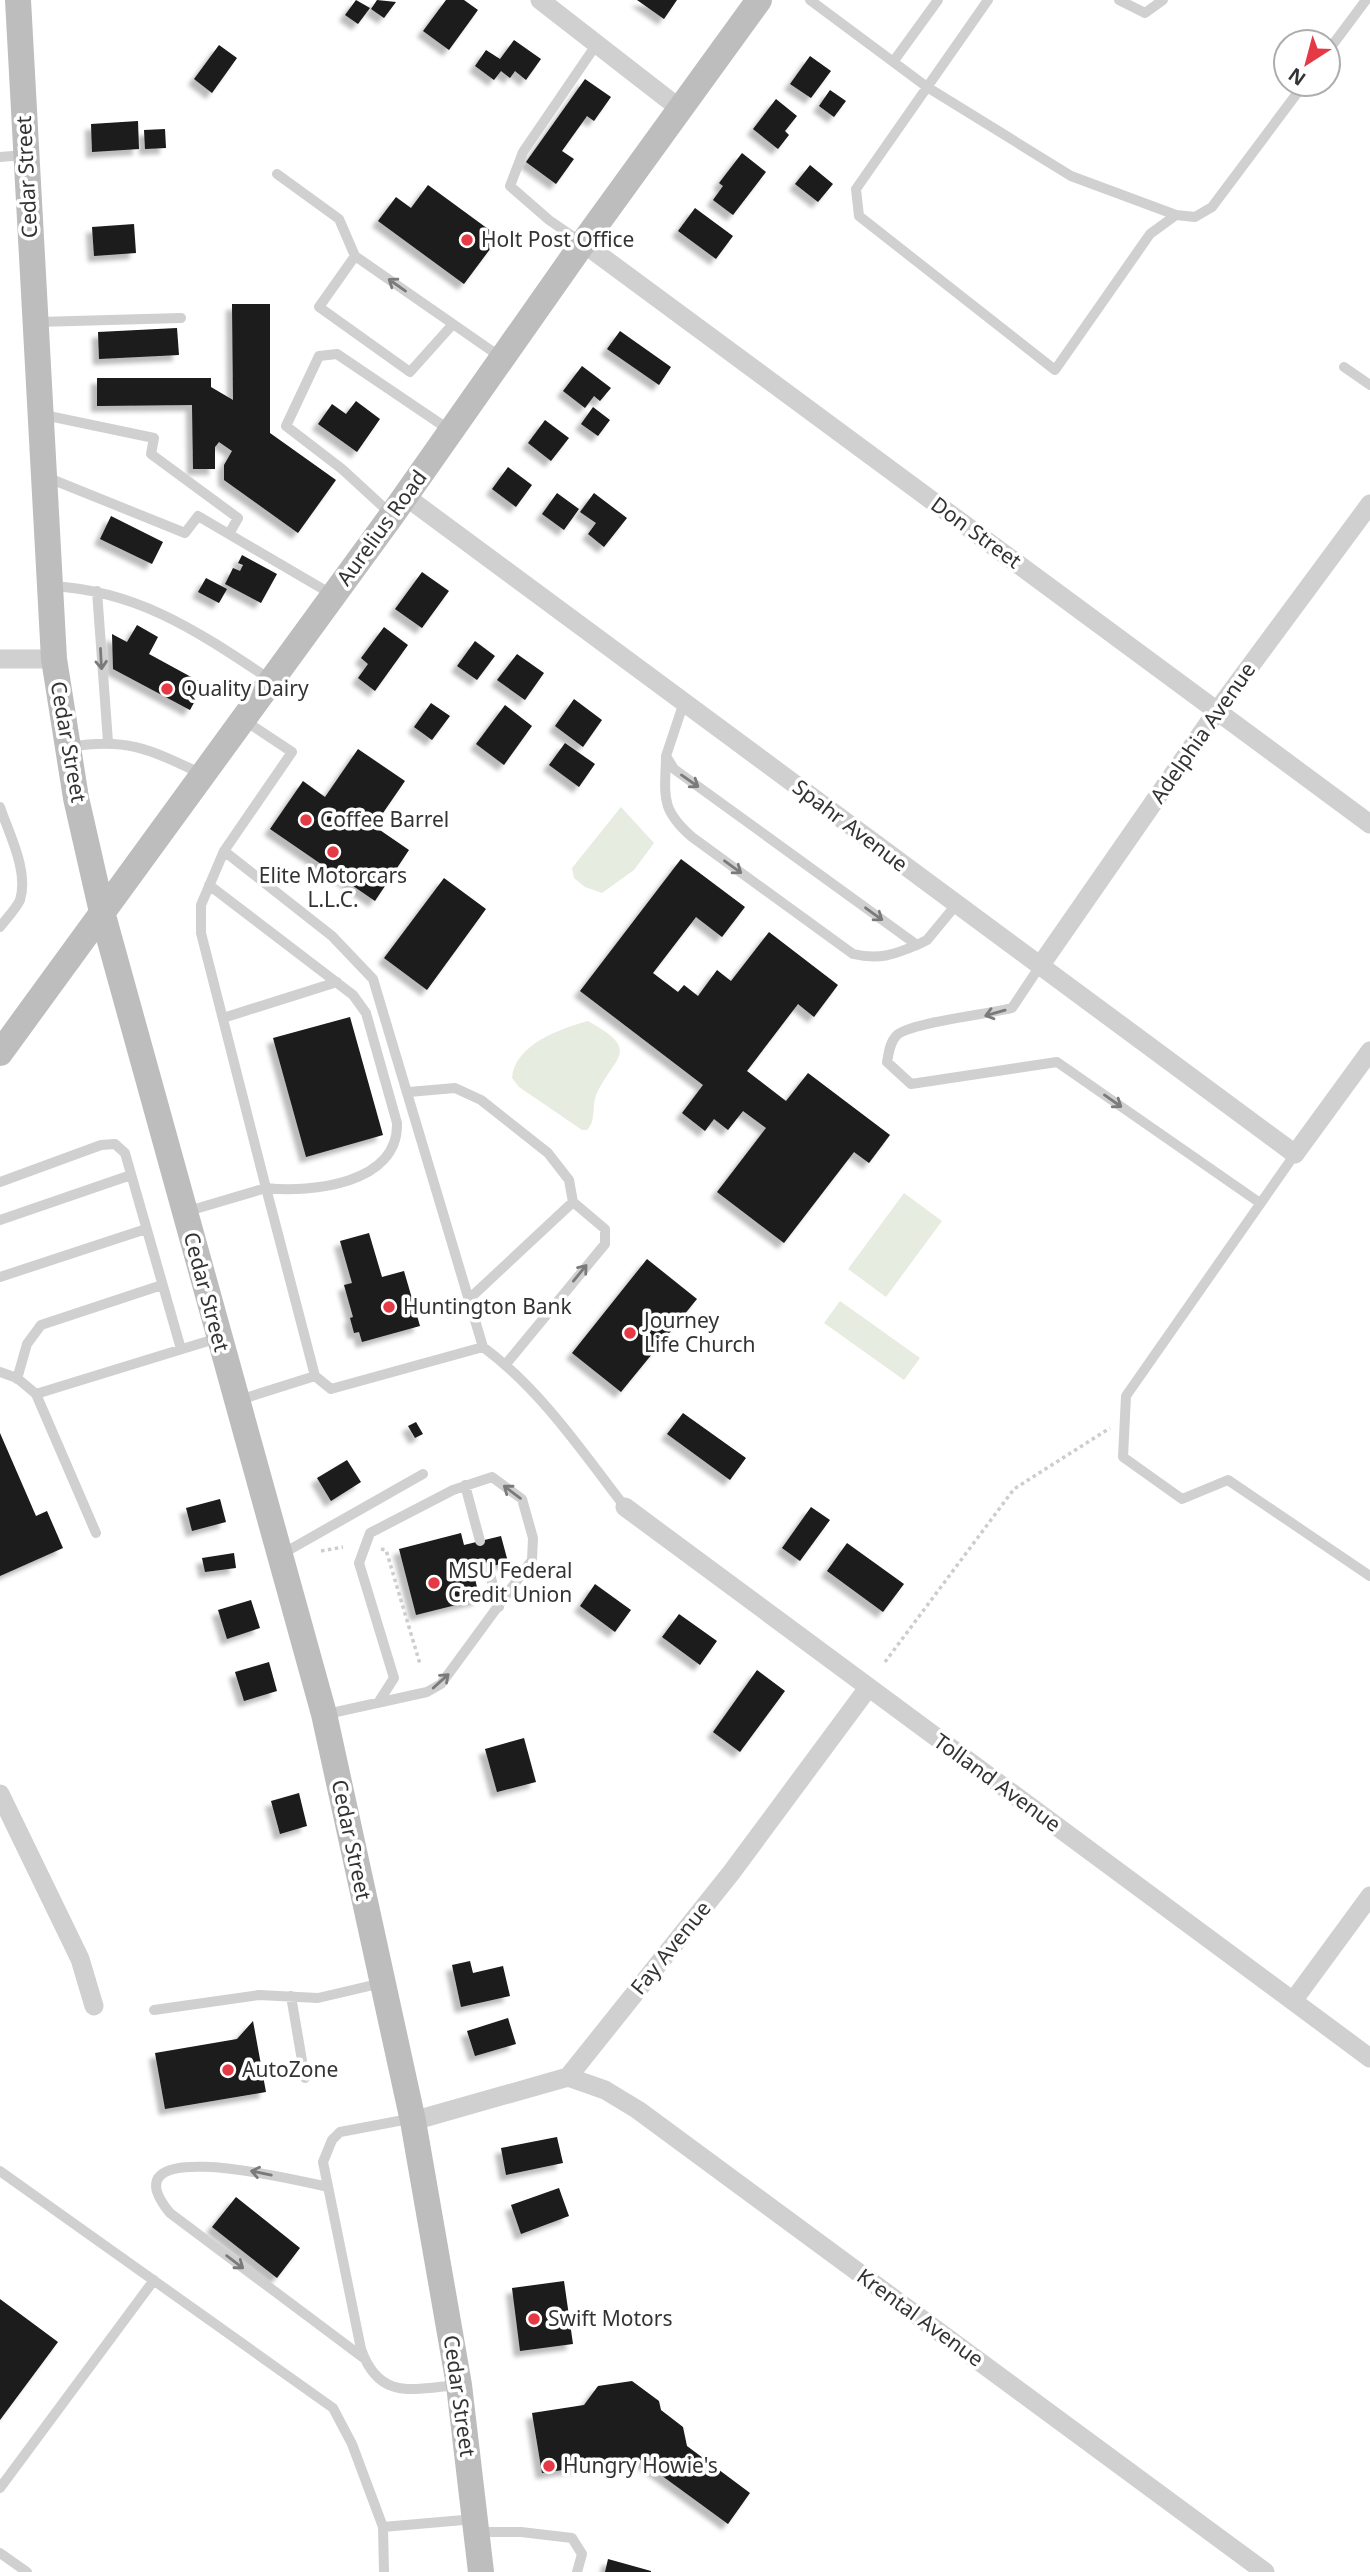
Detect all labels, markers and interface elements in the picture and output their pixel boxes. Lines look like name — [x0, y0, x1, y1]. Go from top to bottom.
north arrow — [1272, 28, 1342, 98]
text: N — [1283, 62, 1311, 92]
street label: Cedar Street — [9, 115, 43, 239]
place label: Holt Post Office — [481, 225, 634, 253]
marker: Holt Post Office — [459, 232, 475, 248]
one-way arrow — [388, 278, 407, 292]
street label: Aurelius Road — [330, 464, 433, 591]
street label: Don Street — [926, 490, 1028, 575]
one-way arrow — [95, 648, 108, 670]
street label: Adelphia Avenue — [1143, 656, 1261, 808]
place label: Quality Dairy — [181, 674, 309, 702]
street label: Cedar Street — [45, 679, 93, 805]
marker: Quality Dairy — [159, 681, 175, 697]
one-way arrow — [680, 773, 699, 788]
street label: Spahr Avenue — [787, 773, 914, 878]
place label: Coffee Barrel — [320, 805, 449, 833]
marker: Coffee Barrel — [298, 812, 314, 828]
marker: Elite Motorcars L.L.C. — [325, 844, 341, 860]
one-way arrow — [723, 860, 742, 874]
place label: Elite Motorcars L.L.C. — [259, 861, 407, 913]
one-way arrow — [864, 907, 883, 922]
one-way arrow — [984, 1007, 1006, 1020]
one-way arrow — [1103, 1094, 1122, 1108]
street label: Cedar Street — [178, 1229, 236, 1355]
one-way arrow — [573, 1265, 588, 1283]
place label: Huntington Bank — [403, 1292, 573, 1320]
marker: Huntington Bank — [381, 1299, 397, 1315]
place label: Journey Life Church — [642, 1306, 756, 1358]
marker: Journey Life Church — [622, 1325, 638, 1341]
one-way arrow — [503, 1484, 522, 1499]
place label: MSU Federal Credit Union — [448, 1556, 572, 1608]
marker: MSU Federal Credit Union — [426, 1575, 442, 1591]
one-way arrow — [432, 1673, 450, 1689]
street label: Tolland Avenue — [928, 1727, 1067, 1838]
street label: Cedar Street — [326, 1777, 379, 1903]
street label: Fay Avenue — [624, 1895, 717, 2000]
place label: AutoZone — [242, 2055, 338, 2083]
marker: AutoZone — [220, 2062, 236, 2078]
one-way arrow — [250, 2166, 273, 2180]
one-way arrow — [226, 2255, 244, 2270]
street label: Krental Avenue — [852, 2262, 990, 2373]
place label: Swift Motors — [548, 2304, 673, 2332]
marker: Swift Motors — [526, 2311, 542, 2327]
street label: Cedar Street — [438, 2333, 482, 2459]
place label: Hungry Howie's — [563, 2451, 718, 2479]
marker: Hungry Howie's — [541, 2458, 557, 2474]

